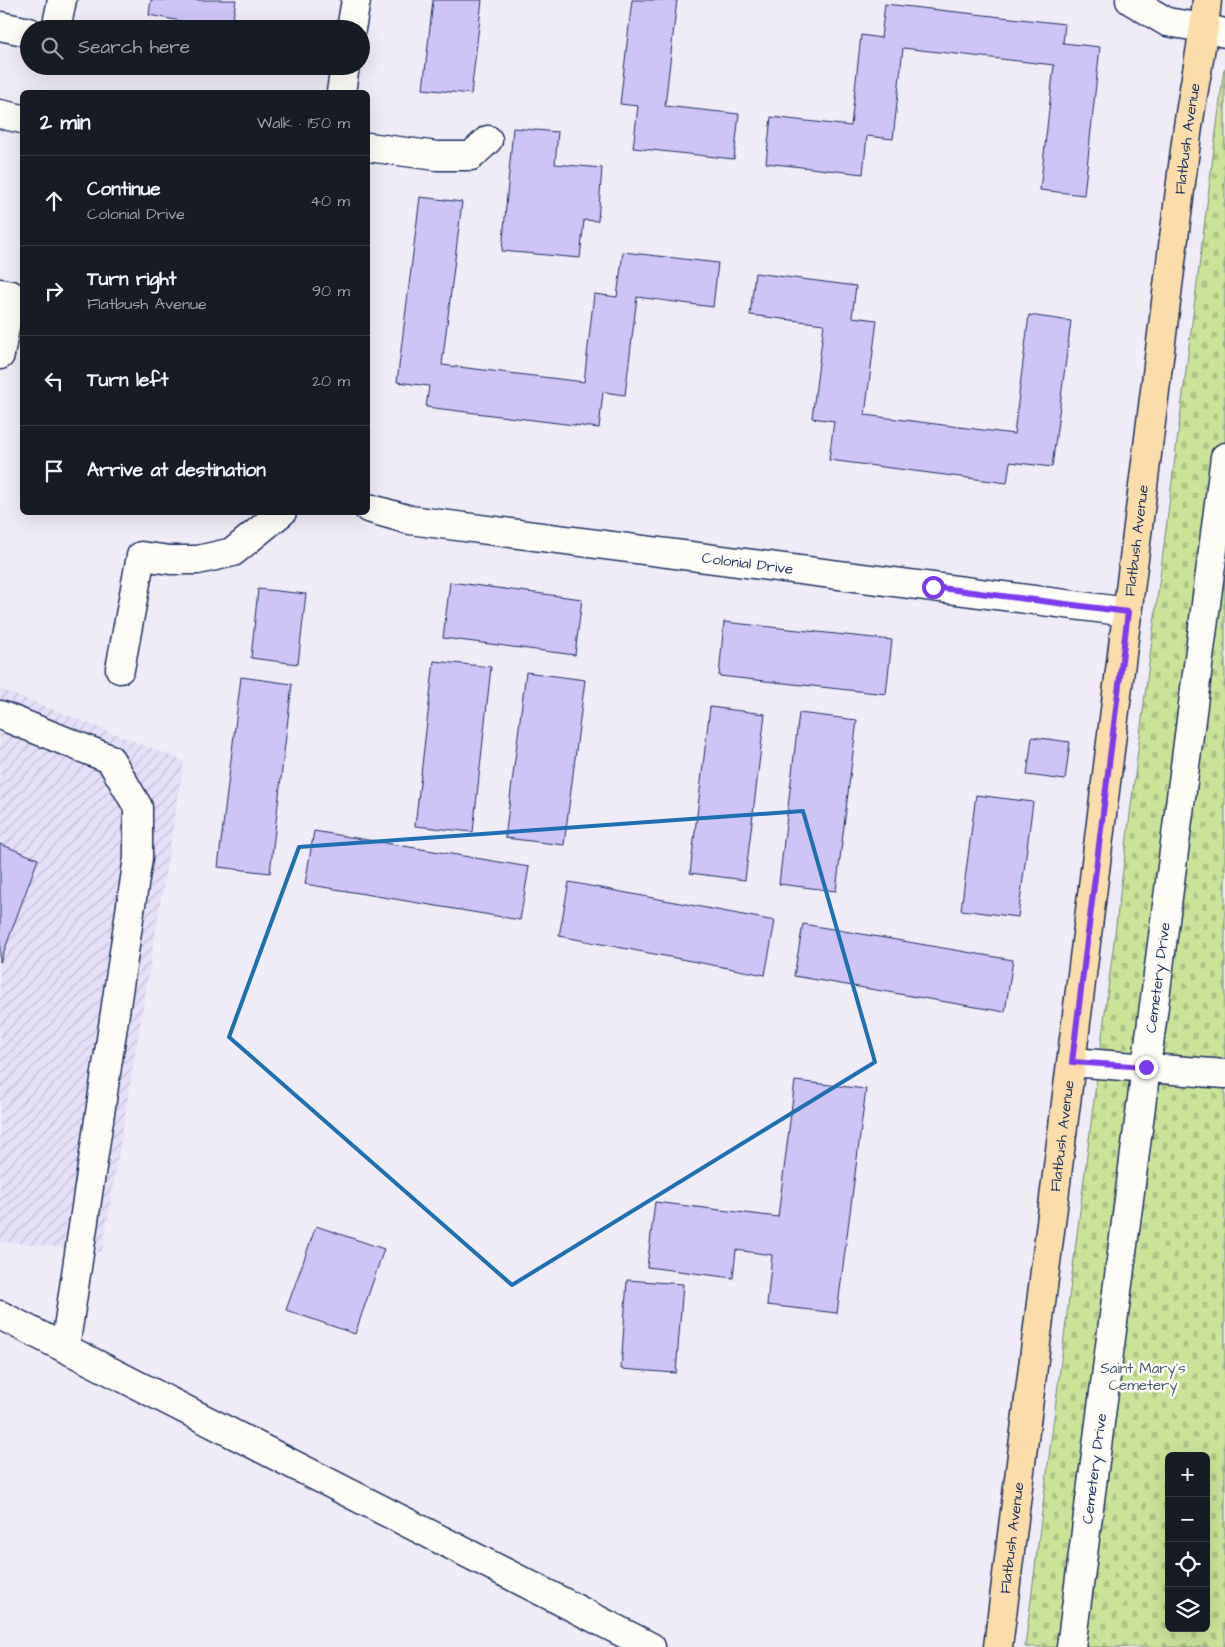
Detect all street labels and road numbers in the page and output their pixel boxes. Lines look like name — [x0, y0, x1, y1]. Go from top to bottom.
street label: Flatbush Avenue — [1169, 81, 1205, 196]
street label: Flatbush Avenue — [1119, 484, 1154, 598]
street label: Colonial Drive — [701, 547, 794, 580]
street label: Cemetery Drive — [1140, 921, 1175, 1034]
street label: Flatbush Avenue — [1044, 1079, 1079, 1193]
street label: Cemetery Drive — [1077, 1412, 1112, 1525]
street label: Flatbush Avenue — [994, 1481, 1029, 1595]

